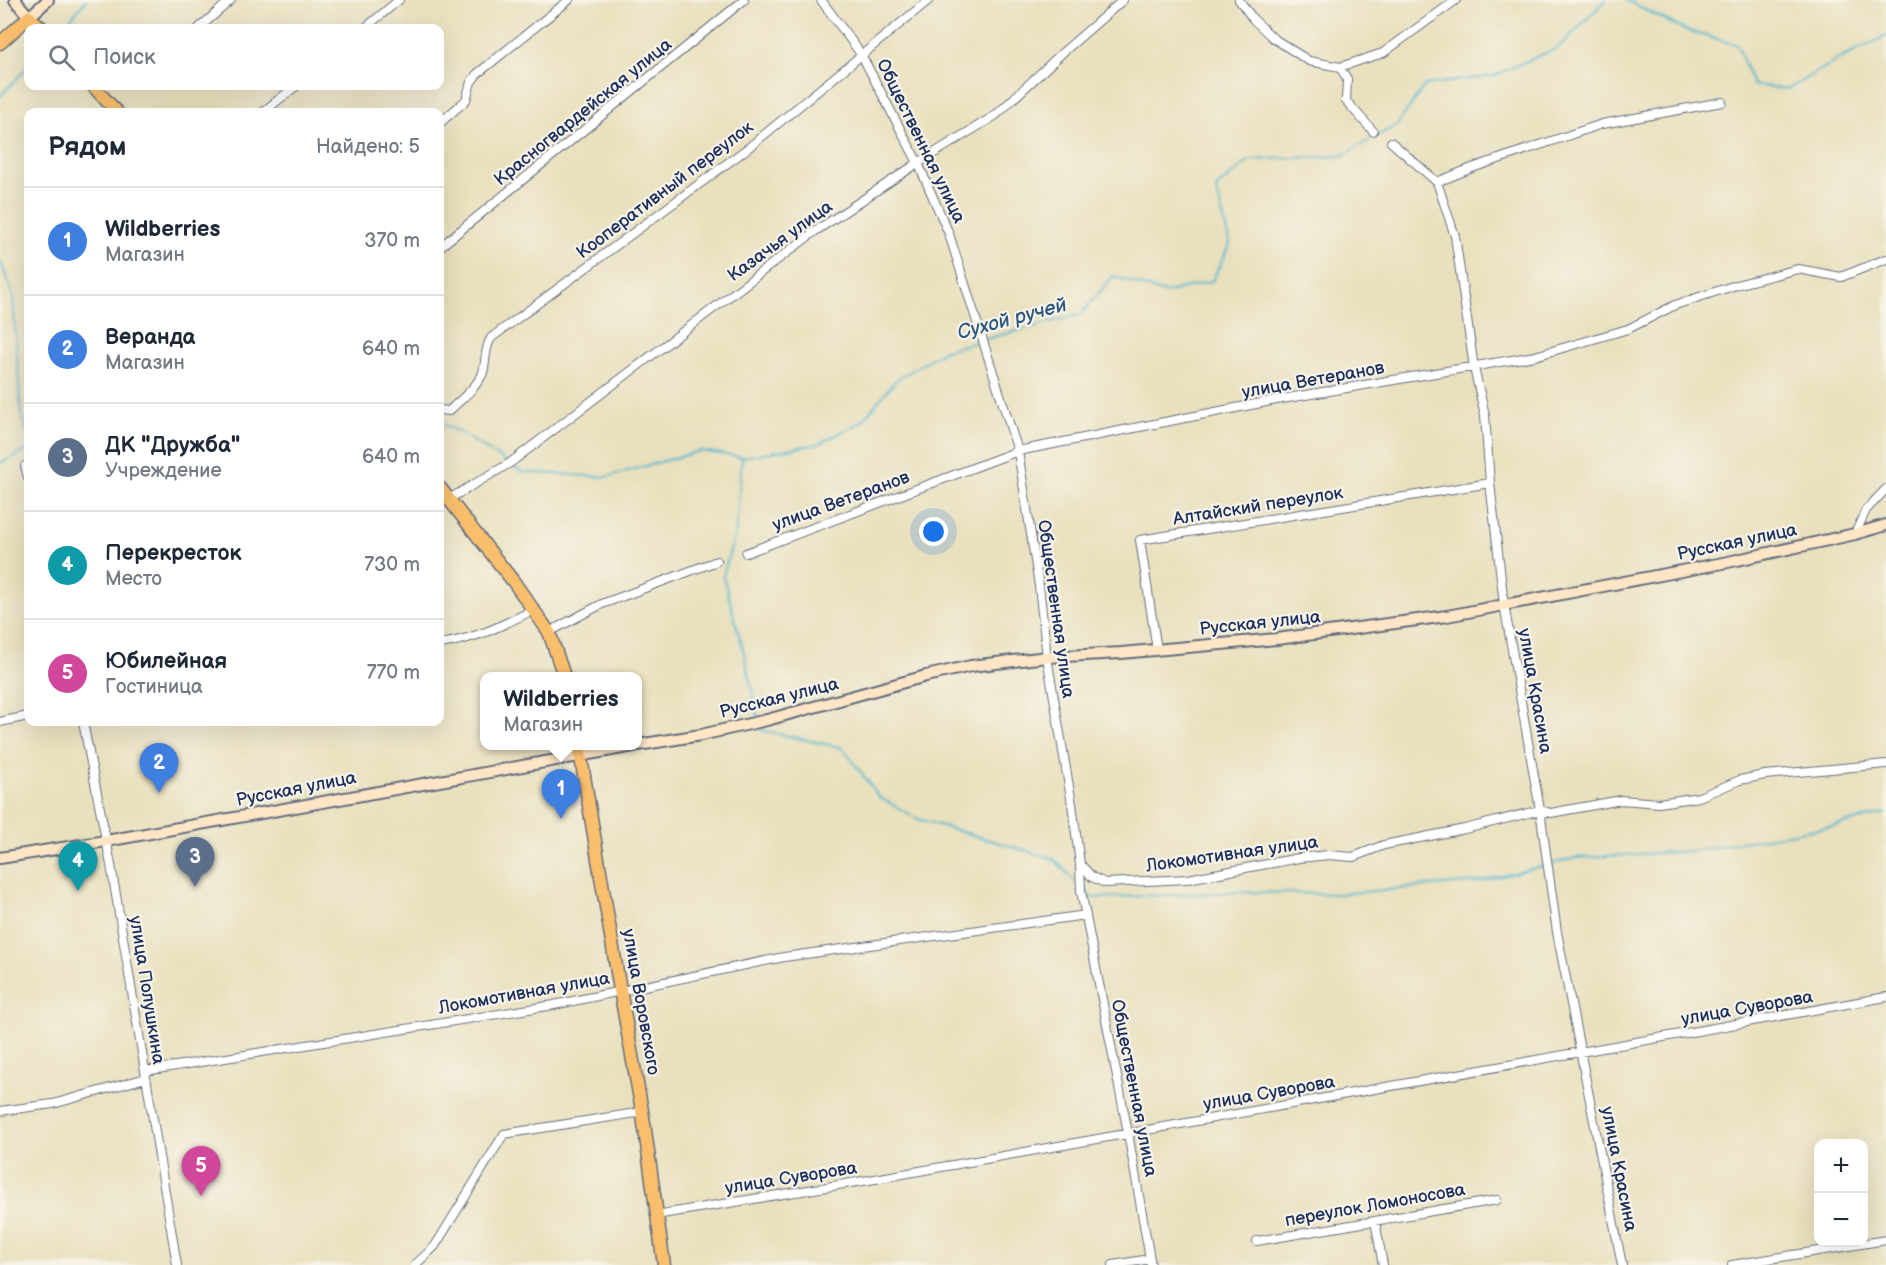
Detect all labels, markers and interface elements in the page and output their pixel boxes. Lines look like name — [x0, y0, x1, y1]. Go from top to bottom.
search box — [24, 24, 444, 90]
street label: Красногвардейская улица — [490, 34, 676, 190]
icon: search — [45, 41, 78, 74]
text: Поиск — [93, 44, 156, 71]
street label: Общественная улица — [872, 56, 970, 227]
street label: Кооперативный переулок — [572, 116, 758, 263]
text: Рядом — [48, 132, 126, 163]
text: Найдено: 5 — [316, 135, 420, 159]
street label: Казачья улица — [723, 196, 837, 286]
text: Wildberries — [105, 216, 220, 243]
text: 1 — [63, 229, 72, 253]
text: 370 m — [364, 229, 420, 253]
text: Магазин — [105, 243, 185, 267]
water label: Сухой ручей — [955, 293, 1070, 345]
text: Веранда — [105, 324, 195, 351]
text: 2 — [62, 337, 73, 361]
text: 640 m — [362, 337, 420, 361]
text: Магазин — [105, 351, 185, 375]
street label: улица Ветеранов — [1240, 357, 1386, 403]
text: ДК "Дружба" — [105, 432, 240, 459]
text: 3 — [62, 445, 73, 469]
text: 640 m — [362, 445, 420, 469]
text: Учреждение — [105, 459, 222, 483]
street label: улица Ветеранов — [770, 466, 913, 536]
street label: Алтайский переулок — [1171, 482, 1345, 530]
your location — [919, 517, 948, 546]
street label: Общественная улица — [1033, 518, 1079, 700]
street label: Русская улица — [1675, 519, 1799, 565]
text: Перекресток — [105, 540, 241, 567]
text: 4 — [62, 553, 73, 577]
text: 730 m — [364, 553, 420, 577]
text: Место — [105, 567, 162, 591]
street label: Русская улица — [1198, 606, 1322, 640]
street label: улица Красина — [1514, 627, 1556, 756]
text: Юбилейная — [105, 648, 227, 675]
text: 5 — [62, 661, 73, 685]
text: 770 m — [367, 661, 420, 685]
popup — [480, 672, 642, 750]
street label: Русская улица — [717, 673, 841, 723]
text: Гостиница — [105, 675, 203, 699]
text: Wildberries — [503, 686, 619, 713]
text: Магазин — [503, 713, 583, 737]
pin: 2 — [140, 744, 178, 793]
street label: Русская улица — [234, 767, 358, 811]
pin: 1 — [542, 770, 580, 819]
street label: Локомотивная улица — [1144, 831, 1320, 877]
pin: 3 — [176, 838, 214, 887]
pin: 4 — [58, 842, 98, 891]
street label: улица Полушкина — [125, 914, 169, 1066]
street label: улица Воровского — [618, 927, 664, 1077]
street label: Локомотивная улица — [436, 968, 612, 1019]
street label: улица Суворова — [1679, 986, 1815, 1030]
street label: Общественная улица — [1107, 998, 1162, 1179]
street label: улица Суворова — [1201, 1071, 1337, 1115]
street label: улица Красина — [1597, 1105, 1641, 1234]
map controls — [1814, 1139, 1868, 1247]
button: + — [1814, 1139, 1868, 1193]
pin: 5 — [182, 1146, 220, 1196]
street label: улица Суворова — [723, 1157, 859, 1199]
street label: переулок Ломоносова — [1283, 1179, 1467, 1231]
button: − — [1814, 1193, 1868, 1247]

